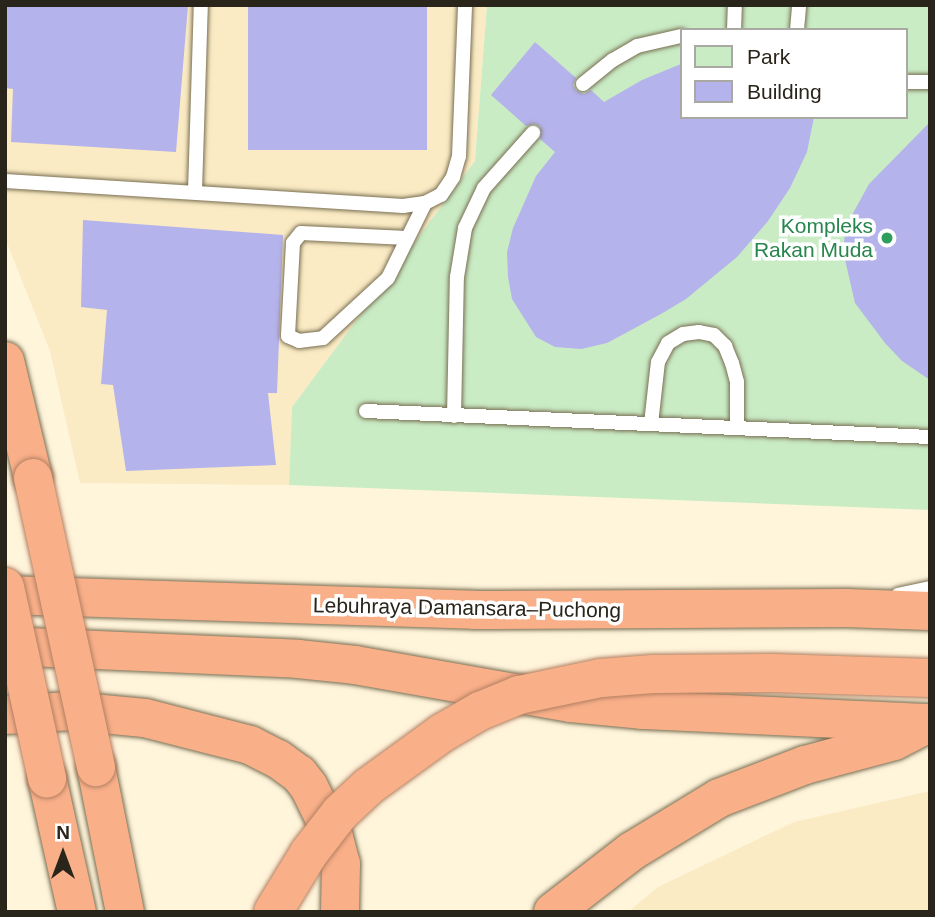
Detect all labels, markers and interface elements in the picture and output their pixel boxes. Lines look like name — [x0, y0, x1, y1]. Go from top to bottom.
legend — [680, 28, 907, 119]
text: Park — [747, 45, 790, 68]
text: Building — [747, 80, 822, 103]
place label: Kompleks Rakan Muda — [754, 213, 873, 263]
marker: Kompleks Rakan Muda — [879, 230, 895, 246]
street label: Lebuhraya Damansara–Puchong — [313, 593, 621, 623]
north arrow — [28, 819, 98, 889]
text: N — [56, 822, 70, 843]

